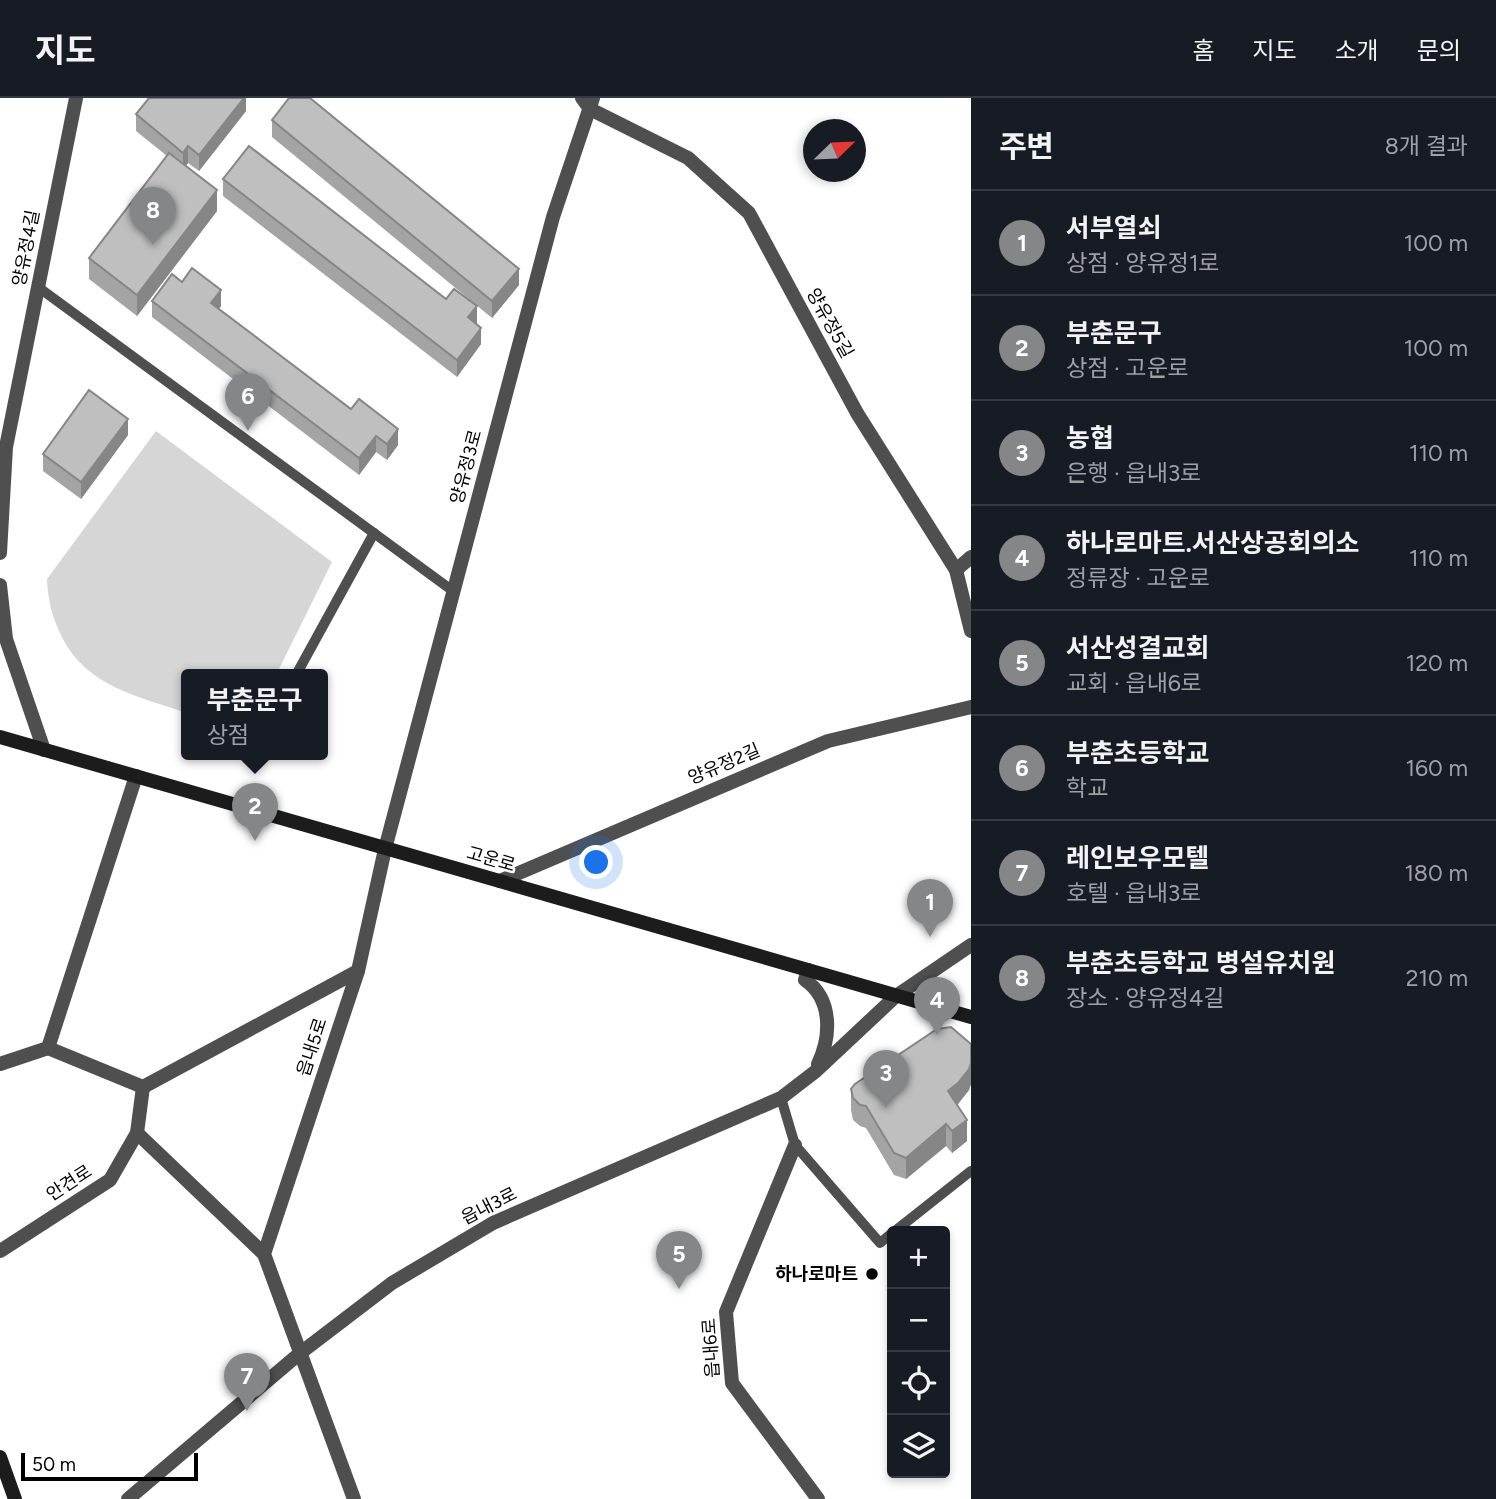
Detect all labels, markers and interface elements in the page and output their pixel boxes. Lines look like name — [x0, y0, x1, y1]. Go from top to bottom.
text: 지도 — [35, 31, 96, 70]
text: 홈 — [1192, 36, 1214, 65]
text: 지도 — [1252, 36, 1297, 65]
text: 소개 — [1335, 36, 1379, 65]
text: 문의 — [1417, 36, 1461, 65]
north arrow — [803, 119, 866, 182]
text: 주변 — [999, 128, 1054, 165]
text: 8개 결과 — [1385, 132, 1468, 160]
pin: 8 — [130, 187, 176, 245]
street label: 양유정4길 — [8, 208, 44, 288]
text: 서부열쇠 — [1066, 212, 1162, 244]
text: 1 — [1017, 229, 1027, 257]
text: 100 m — [1404, 229, 1468, 257]
text: 상점 · 양유정1로 — [1066, 249, 1220, 277]
street label: 양유정5길 — [802, 284, 858, 362]
text: 부춘문구 — [1066, 317, 1162, 349]
text: 2 — [1015, 334, 1029, 362]
text: 100 m — [1404, 334, 1468, 362]
text: 상점 · 고운로 — [1066, 354, 1189, 382]
pin: 6 — [225, 373, 271, 431]
text: 농협 — [1066, 422, 1114, 454]
street label: 양유정3로 — [446, 427, 486, 507]
text: 3 — [1016, 439, 1028, 467]
text: 110 m — [1409, 439, 1468, 467]
text: 은행 · 읍내3로 — [1066, 459, 1202, 487]
text: 하나로마트.서산상공회의소 — [1066, 527, 1360, 559]
text: 4 — [1015, 544, 1029, 572]
text: 110 m — [1409, 544, 1468, 572]
text: 정류장 · 고운로 — [1066, 564, 1210, 592]
text: 서산성결교회 — [1066, 632, 1210, 664]
text: 5 — [1015, 649, 1029, 677]
text: 120 m — [1406, 649, 1468, 677]
popup — [181, 669, 328, 760]
text: 교회 · 읍내6로 — [1066, 669, 1202, 697]
text: 부춘문구 — [207, 684, 302, 716]
text: 상점 — [207, 721, 249, 749]
text: 부춘초등학교 — [1066, 737, 1210, 769]
street label: 양유정2길 — [685, 739, 763, 789]
text: 6 — [1015, 754, 1029, 782]
text: 160 m — [1405, 754, 1468, 782]
text: 학교 — [1066, 774, 1108, 802]
pin: 2 — [232, 783, 278, 841]
street label: 고운로 — [464, 842, 518, 876]
text: 레인보우모텔 — [1066, 842, 1210, 874]
your location — [579, 845, 613, 879]
text: 7 — [1016, 859, 1028, 887]
text: 180 m — [1404, 859, 1468, 887]
pin: 1 — [907, 879, 953, 937]
text: 호텔 · 읍내3로 — [1066, 879, 1202, 907]
text: 부춘초등학교 병설유치원 — [1066, 947, 1335, 979]
text: 8 — [1015, 964, 1029, 992]
text: 210 m — [1406, 964, 1468, 992]
pin: 4 — [914, 977, 960, 1035]
text: 장소 · 양유정4길 — [1066, 984, 1224, 1012]
street label: 읍내5로 — [292, 1015, 332, 1079]
pin: 3 — [863, 1050, 909, 1108]
street label: 안견로 — [42, 1160, 96, 1206]
street label: 읍내3로 — [458, 1183, 520, 1229]
map controls — [887, 1226, 950, 1478]
button: + — [887, 1226, 950, 1289]
pin: 5 — [656, 1231, 702, 1289]
place label: 하나로마트 — [775, 1263, 858, 1285]
marker: 하나로마트 — [864, 1266, 880, 1282]
button: − — [887, 1289, 950, 1352]
street label: 읍내6로 — [698, 1317, 724, 1379]
button: locate — [887, 1352, 950, 1415]
pin: 7 — [224, 1353, 270, 1411]
button: layers — [887, 1415, 950, 1478]
scale bar — [21, 1450, 198, 1482]
text: 50 m — [32, 1453, 76, 1476]

